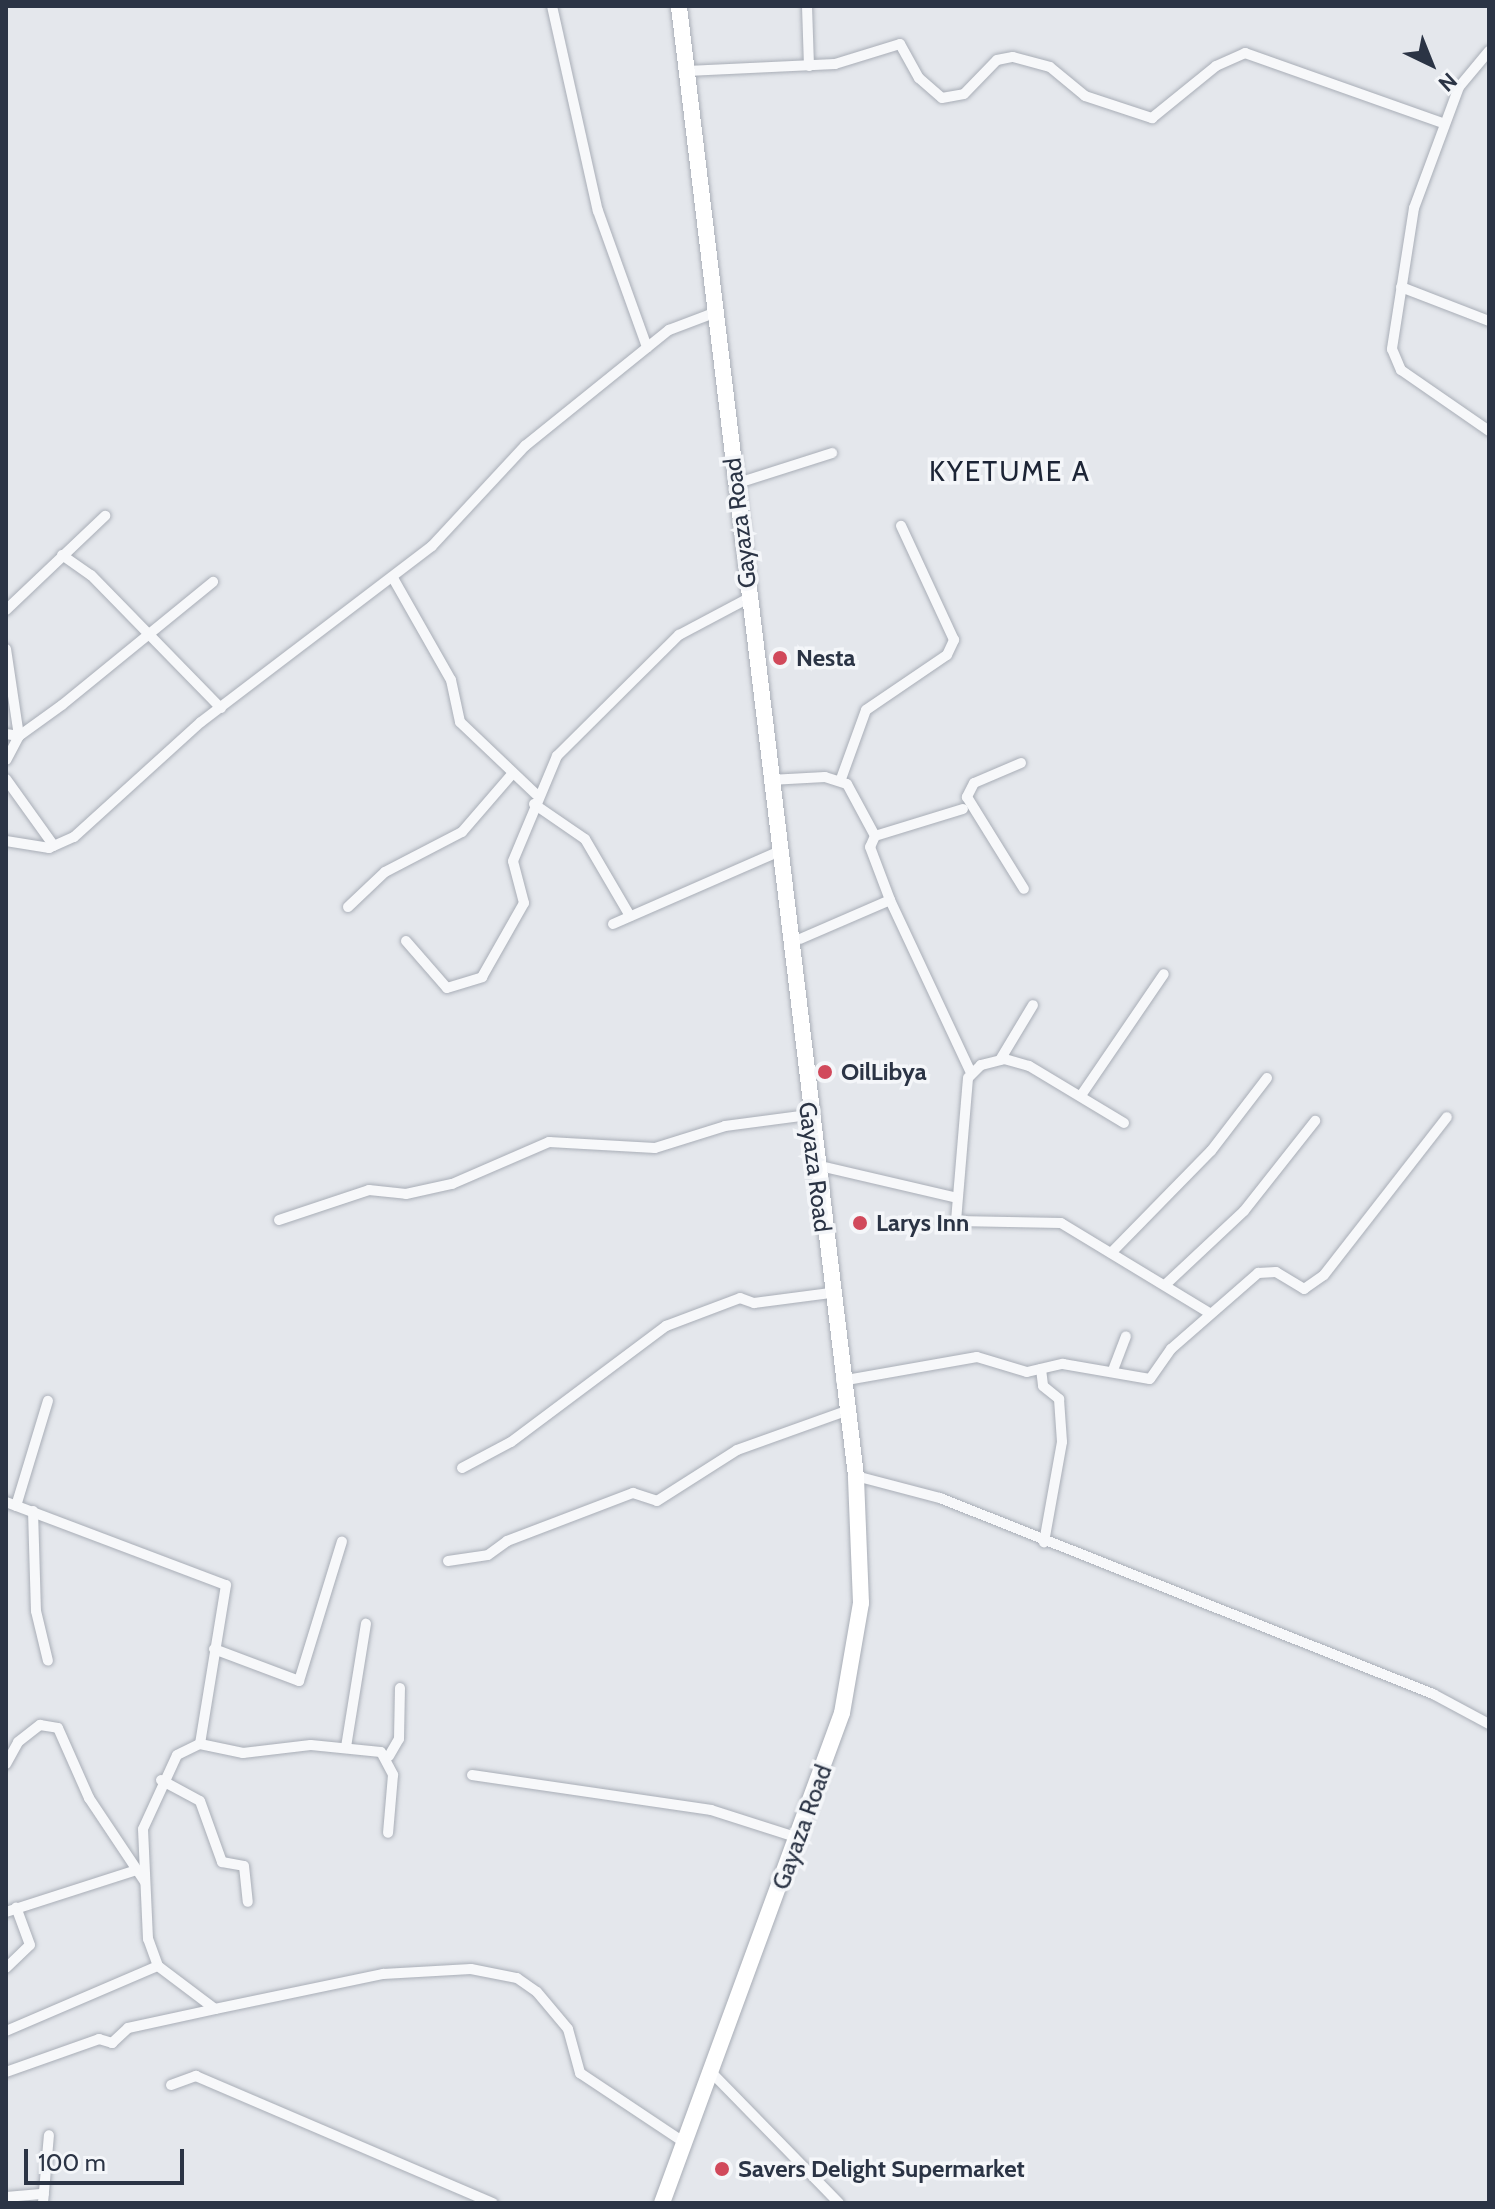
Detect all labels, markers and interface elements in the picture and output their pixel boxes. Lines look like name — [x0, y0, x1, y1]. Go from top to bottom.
north arrow — [1391, 24, 1471, 104]
text: N — [1433, 67, 1463, 97]
district label: KYETUME A — [929, 454, 1091, 488]
street label: Gayaza Road — [718, 456, 762, 590]
place label: Nesta — [796, 644, 855, 672]
marker: Nesta — [771, 649, 789, 667]
place label: OilLibya — [841, 1058, 927, 1086]
marker: OilLibya — [816, 1063, 834, 1081]
street label: Gayaza Road — [793, 1100, 837, 1234]
place label: Larys Inn — [876, 1209, 969, 1237]
marker: Larys Inn — [851, 1214, 869, 1232]
street label: Gayaza Road — [766, 1761, 838, 1893]
scale bar — [28, 2133, 188, 2183]
text: 100 m — [38, 2148, 106, 2177]
place label: Savers Delight Supermarket — [738, 2155, 1025, 2183]
marker: Savers Delight Supermarket — [713, 2160, 731, 2178]

